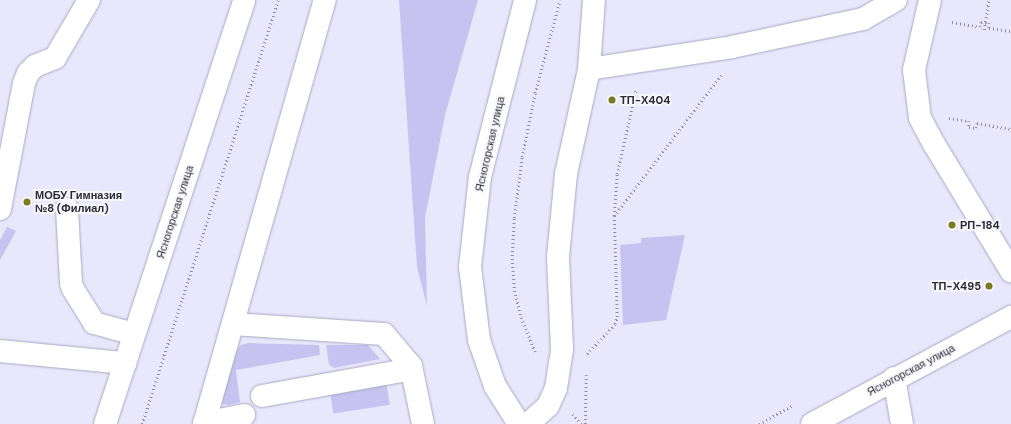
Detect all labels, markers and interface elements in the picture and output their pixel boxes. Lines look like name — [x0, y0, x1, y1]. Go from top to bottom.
place label: ТП-Х404 — [620, 93, 670, 107]
street label: Ясногорская улица — [473, 95, 507, 193]
marker: ТП-Х404 — [607, 95, 617, 105]
street label: Ясногорская улица — [154, 164, 196, 260]
place label: МОБУ Гимназия №8 (Филиал) — [35, 189, 122, 215]
marker: МОБУ Гимназия №8 (Филиал) — [22, 197, 32, 207]
place label: РП-184 — [960, 218, 1000, 232]
marker: РП-184 — [947, 220, 957, 230]
place label: ТП-Х495 — [932, 279, 981, 293]
marker: ТП-Х495 — [984, 281, 994, 291]
street label: Ясногорская улица — [865, 341, 957, 399]

